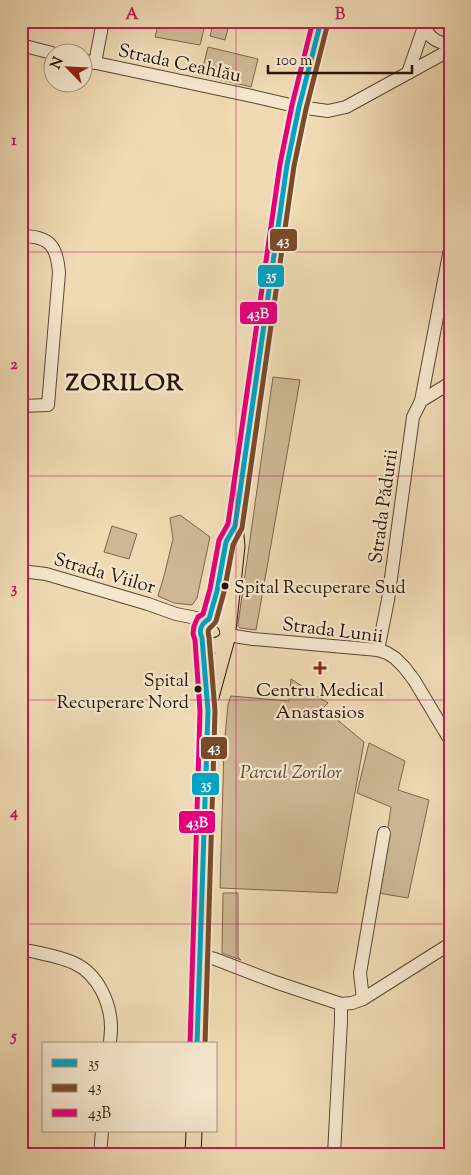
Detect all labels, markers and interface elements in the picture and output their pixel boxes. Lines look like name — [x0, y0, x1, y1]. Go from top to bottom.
text: A — [126, 4, 139, 27]
text: B — [335, 4, 345, 27]
street label: Strada Ceahlău — [115, 38, 244, 91]
north arrow — [42, 42, 92, 92]
scale bar — [268, 42, 412, 74]
text: 100 m — [276, 51, 313, 72]
text: N — [47, 54, 69, 73]
text: 1 — [11, 130, 17, 153]
line badge: 43 — [269, 228, 298, 252]
text: 43 — [276, 232, 290, 252]
line badge: 35 — [257, 264, 285, 288]
text: 35 — [266, 267, 276, 287]
line badge: 43B — [239, 301, 278, 325]
text: 43B — [246, 305, 269, 325]
text: 2 — [10, 354, 18, 377]
district label: ZORILOR — [66, 367, 184, 401]
street label: Strada Pădurii — [363, 447, 406, 565]
street label: Strada Viilor — [50, 547, 158, 602]
place label: Spital Recuperare Sud — [234, 576, 406, 602]
text: 3 — [11, 578, 18, 601]
marker: Spital Recuperare Sud — [220, 581, 230, 591]
street label: Strada Lunii — [281, 612, 385, 651]
marker: Centru Medical Anastasios — [313, 661, 327, 675]
place label: Spital Recuperare Nord — [57, 669, 189, 717]
place label: Centru Medical Anastasios — [256, 678, 384, 727]
marker: Spital Recuperare Nord — [193, 684, 203, 694]
line badge: 43 — [200, 736, 228, 760]
text: 43 — [207, 739, 221, 759]
park label: Parcul Zorilor — [240, 760, 342, 787]
line badge: 35 — [191, 772, 220, 796]
text: 35 — [201, 776, 211, 796]
text: 4 — [9, 802, 18, 825]
line badge: 43B — [178, 810, 216, 834]
text: 43B — [185, 814, 208, 834]
text: 5 — [9, 1026, 17, 1049]
legend — [42, 1042, 218, 1132]
text: 35 — [88, 1054, 99, 1075]
text: 43 — [88, 1078, 102, 1099]
text: 43B — [88, 1104, 112, 1125]

